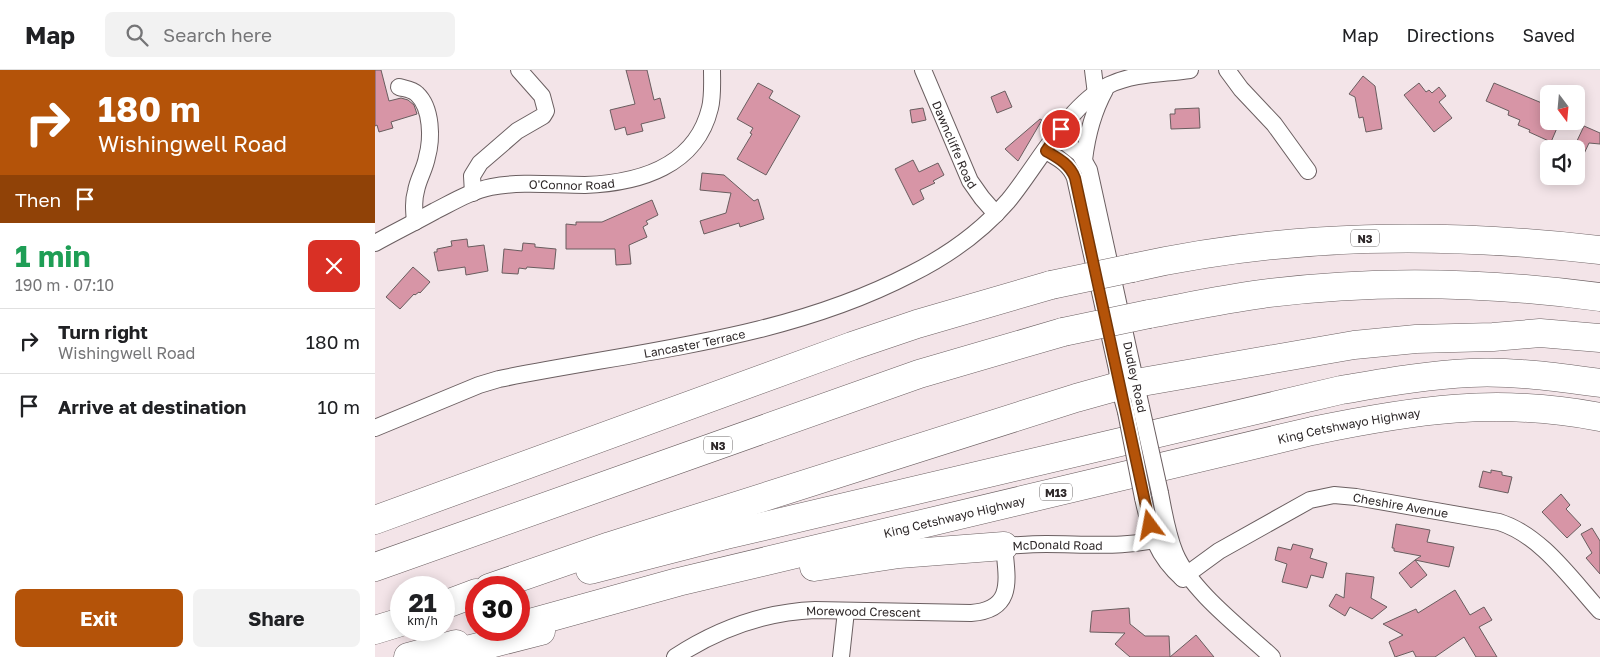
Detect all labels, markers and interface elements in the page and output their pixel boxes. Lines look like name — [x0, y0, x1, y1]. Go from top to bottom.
search box — [105, 12, 455, 57]
text: Map — [25, 20, 75, 49]
icon: search — [123, 21, 151, 49]
text: Search here — [163, 23, 272, 46]
text: Map — [1342, 24, 1378, 46]
text: Directions — [1406, 24, 1494, 46]
text: Saved — [1522, 24, 1575, 46]
north arrow — [1540, 85, 1585, 130]
map controls — [1540, 85, 1585, 185]
text: 180 m — [98, 88, 201, 130]
icon: right — [15, 90, 80, 155]
street label: Dawncliffe Road — [929, 98, 980, 191]
pin — [1040, 108, 1082, 150]
icon: arrive — [1047, 115, 1075, 143]
text: Wishingwell Road — [98, 130, 287, 157]
button: sound — [1540, 140, 1585, 185]
street label: O'Connor Road — [529, 175, 616, 193]
icon: arrive — [71, 185, 99, 213]
text: Then — [15, 188, 61, 211]
road number: N3 — [1351, 230, 1379, 247]
text: 1 min — [15, 238, 91, 274]
button: close — [308, 240, 360, 292]
text: 190 m · 07:10 — [15, 275, 114, 295]
text: Turn right — [58, 320, 148, 343]
street label: Lancaster Terrace — [642, 326, 747, 361]
icon: right — [15, 327, 43, 355]
text: 180 m — [306, 330, 360, 353]
street label: Dudley Road — [1120, 340, 1150, 414]
text: Wishingwell Road — [58, 343, 195, 363]
icon: arrive — [15, 392, 43, 420]
text: Arrive at destination — [58, 395, 246, 418]
text: 10 m — [317, 395, 360, 418]
street label: King Cetshwayo Highway — [1276, 405, 1422, 446]
road number: N3 — [704, 436, 732, 454]
road number: M13 — [1040, 484, 1072, 501]
street label: Cheshire Avenue — [1352, 489, 1449, 520]
street label: King Cetshwayo Highway — [882, 492, 1027, 540]
position arrow — [1123, 498, 1175, 550]
street label: McDonald Road — [1012, 536, 1103, 553]
speed limit sign: 30 — [465, 576, 530, 641]
text: 21 — [408, 587, 437, 618]
button: Exit — [15, 589, 183, 647]
button: Share — [193, 589, 360, 647]
street label: Morewood Crescent — [806, 602, 921, 620]
text: km/h — [407, 613, 438, 628]

